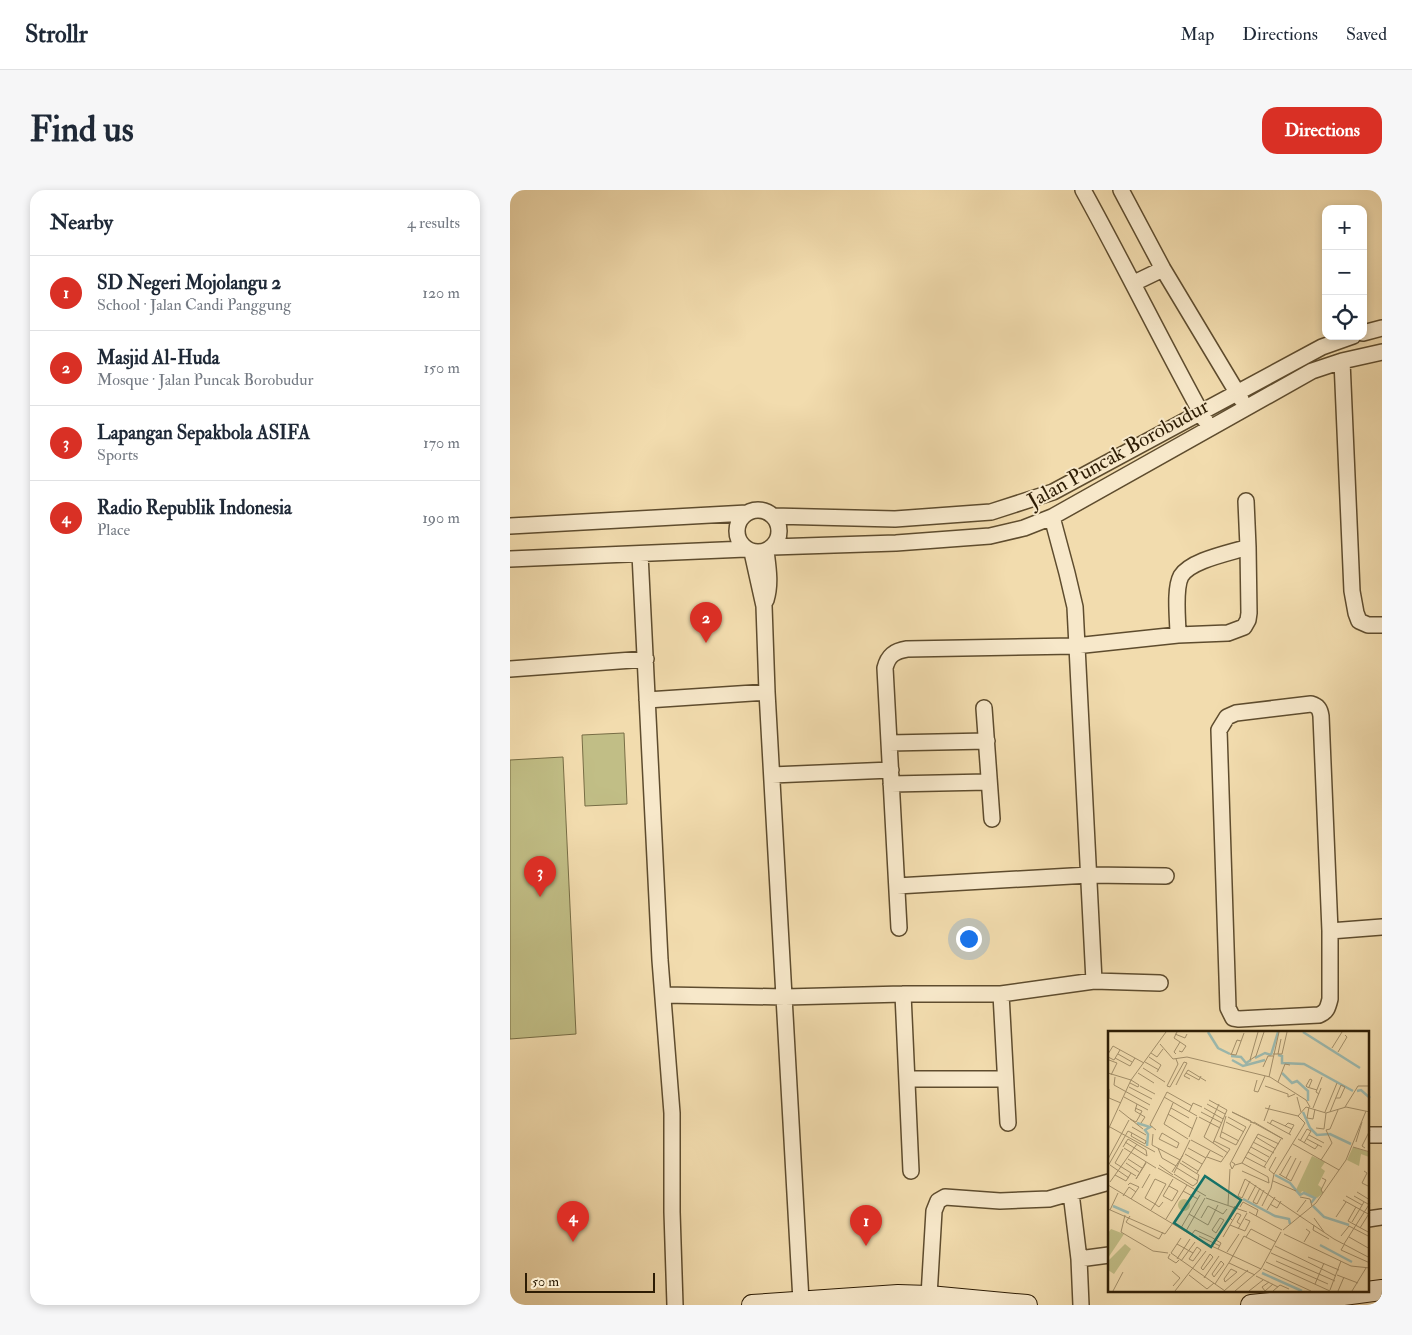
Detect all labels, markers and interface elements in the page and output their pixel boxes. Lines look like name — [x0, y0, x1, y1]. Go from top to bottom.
text: Strollr — [25, 19, 88, 50]
text: Map — [1181, 23, 1214, 46]
text: Directions — [1242, 23, 1318, 46]
text: Saved — [1346, 23, 1387, 46]
button: Directions — [1262, 107, 1382, 154]
text: Find us — [30, 108, 134, 152]
map controls — [1322, 205, 1367, 340]
button: + — [1322, 205, 1367, 250]
text: Nearby — [50, 209, 113, 236]
text: 4 results — [407, 213, 460, 233]
button: − — [1322, 250, 1367, 295]
text: SD Negeri Mojolangu 2 — [97, 271, 281, 295]
text: 1 — [63, 283, 69, 303]
text: 120 m — [422, 283, 460, 303]
text: School · Jalan Candi Panggung — [97, 295, 291, 315]
button: locate — [1322, 295, 1367, 340]
text: Masjid Al-Huda — [97, 346, 220, 370]
text: 2 — [62, 358, 70, 378]
text: 150 m — [423, 358, 460, 378]
text: Mosque · Jalan Puncak Borobudur — [97, 370, 313, 390]
street label: Jalan Puncak Borobudur — [1022, 392, 1214, 515]
text: Lapangan Sepakbola ASIFA — [97, 421, 310, 445]
text: 3 — [63, 433, 69, 453]
text: 170 m — [423, 433, 460, 453]
text: Sports — [97, 445, 138, 465]
text: Radio Republik Indonesia — [97, 496, 292, 520]
text: 4 — [62, 508, 70, 528]
text: 190 m — [422, 508, 460, 528]
text: Place — [97, 520, 130, 540]
pin: 2 — [690, 602, 722, 643]
pin: 3 — [524, 856, 556, 897]
your location — [956, 926, 982, 952]
inset map — [1108, 1031, 1369, 1292]
pin: 4 — [557, 1201, 589, 1242]
pin: 1 — [850, 1205, 882, 1246]
scale bar — [525, 1270, 655, 1293]
text: 50 m — [532, 1273, 559, 1290]

